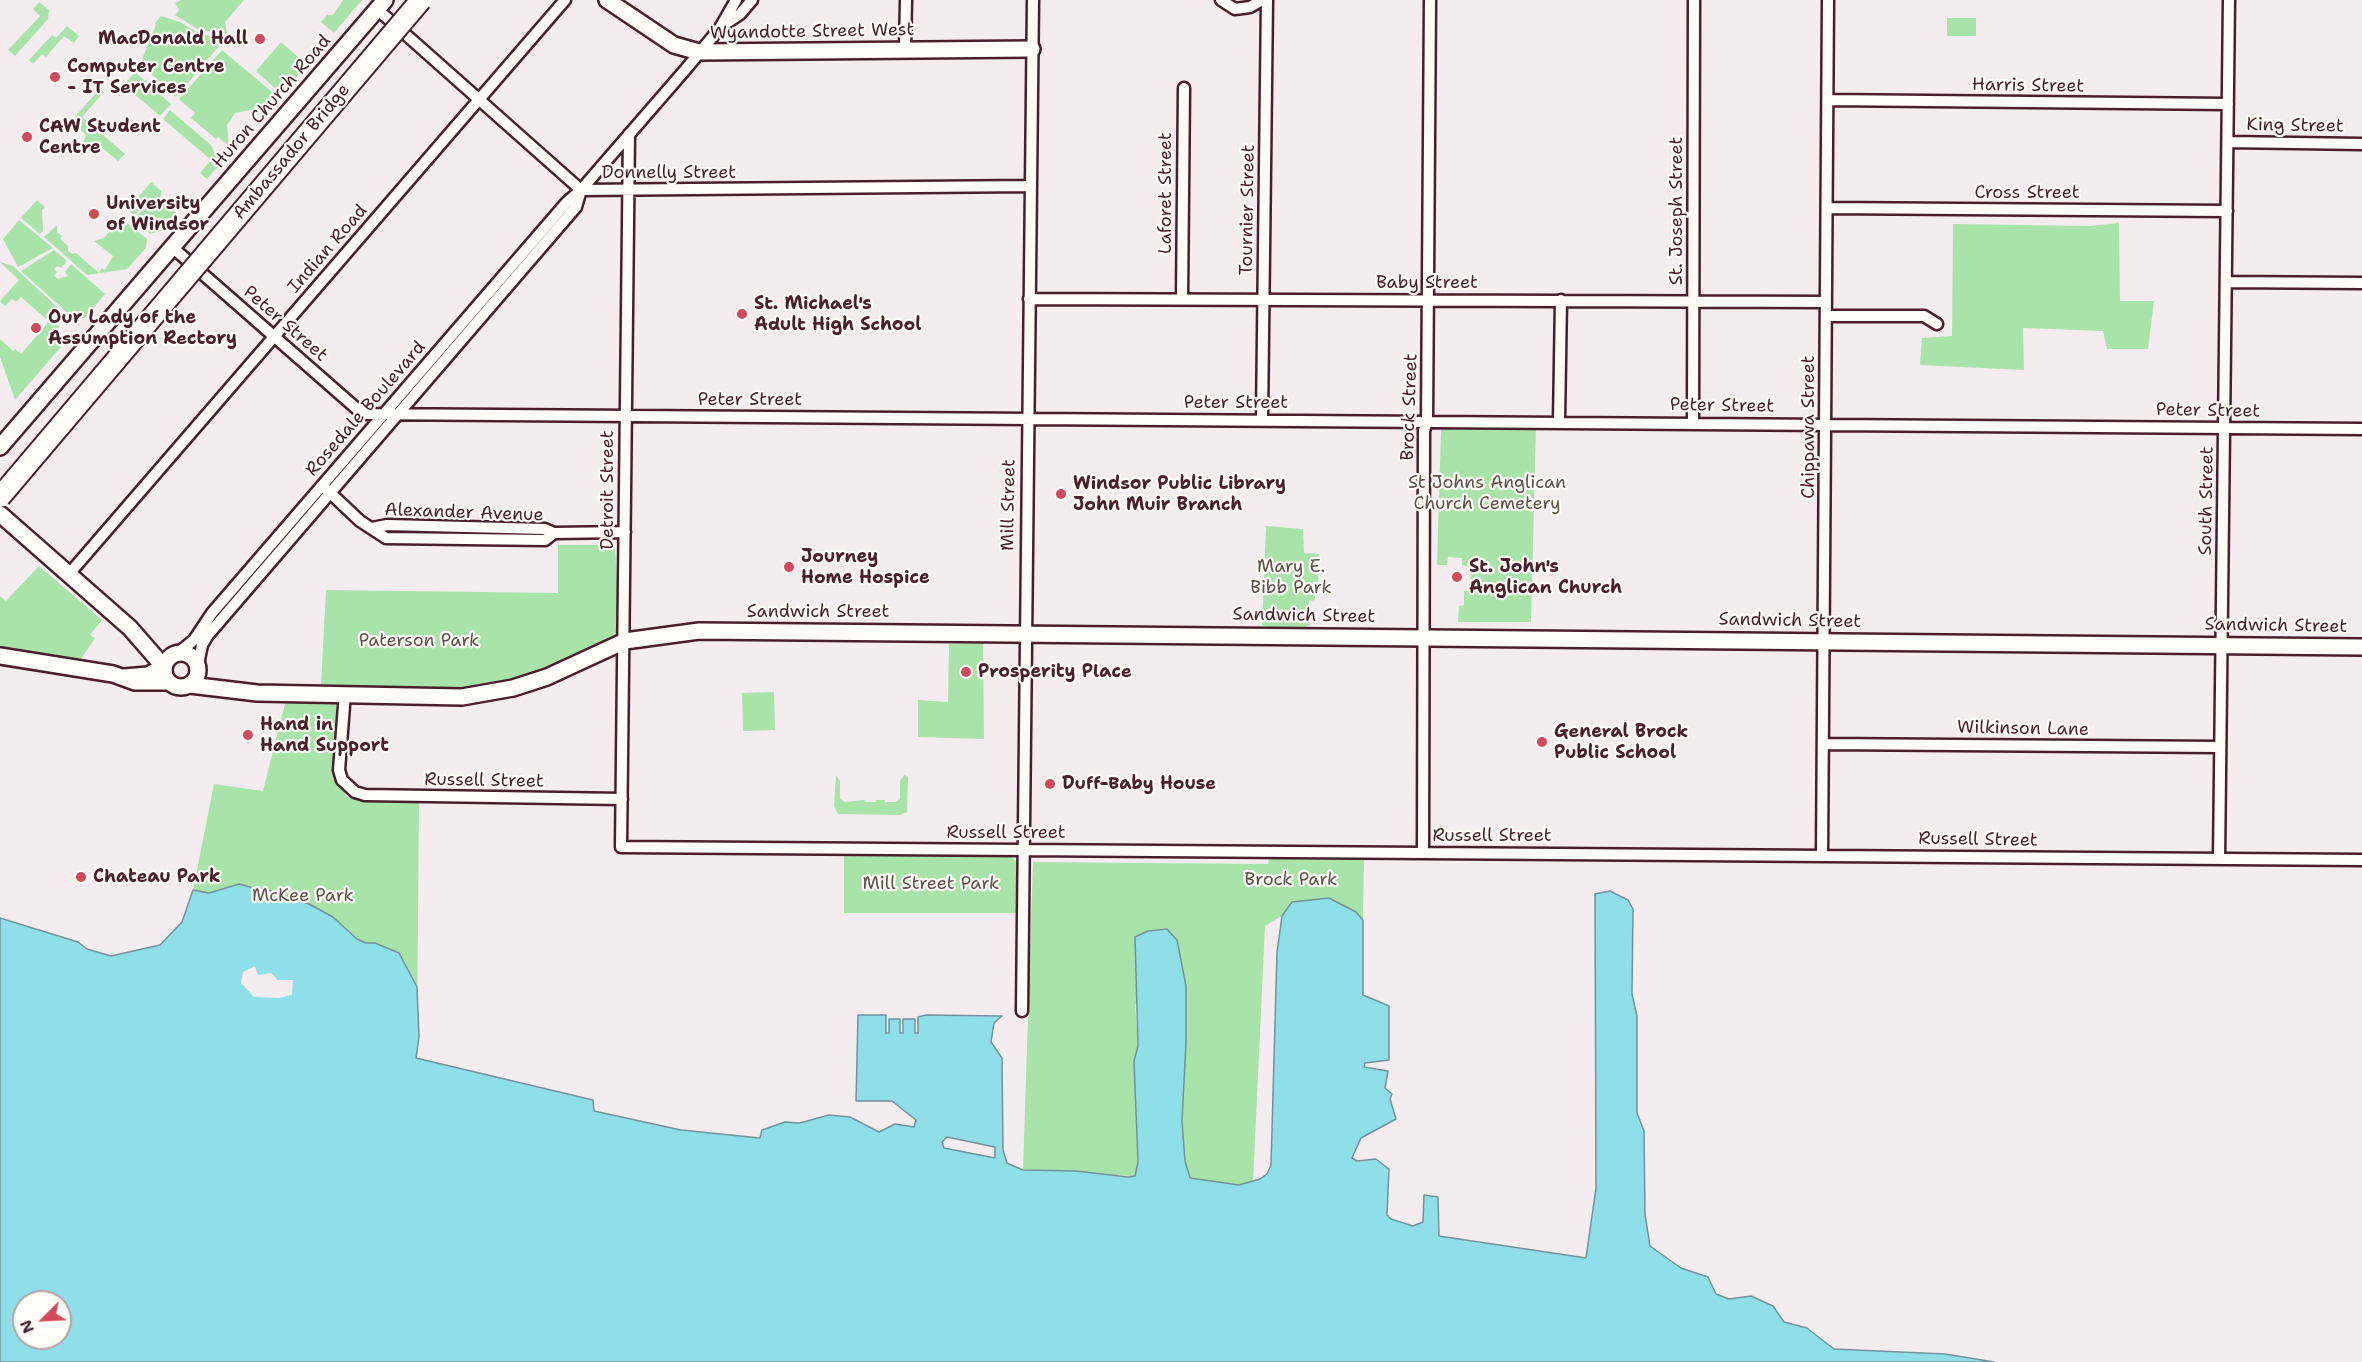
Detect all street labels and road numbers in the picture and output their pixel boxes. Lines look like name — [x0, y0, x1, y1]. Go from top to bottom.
street label: Wyandotte Street West — [710, 19, 914, 45]
street label: Huron Church Road — [208, 31, 336, 173]
street label: Harris Street — [1972, 74, 2084, 98]
street label: Ambassador Bridge — [229, 80, 355, 224]
street label: King Street — [2246, 114, 2344, 138]
street label: Laforet Street — [1155, 132, 1177, 254]
street label: St. Joseph Street — [1666, 137, 1688, 285]
street label: Tournier Street — [1236, 144, 1260, 276]
street label: Donnelly Street — [602, 162, 736, 184]
street label: Cross Street — [1974, 182, 2080, 204]
street label: Indian Road — [284, 200, 372, 298]
street label: Baby Street — [1376, 272, 1478, 294]
street label: Peter Street — [239, 282, 331, 366]
street label: Rosedale Boulevard — [301, 337, 431, 481]
street label: Brock Street — [1397, 353, 1423, 461]
street label: Chippawa Street — [1798, 355, 1820, 499]
street label: Peter Street — [698, 389, 802, 411]
street label: Peter Street — [1184, 392, 1288, 414]
street label: Peter Street — [1670, 394, 1774, 418]
street label: Peter Street — [2156, 399, 2260, 423]
street label: Detroit Street — [597, 430, 619, 550]
street label: South Street — [2195, 446, 2219, 556]
street label: Mill Street — [997, 459, 1021, 551]
street label: Alexander Avenue — [384, 499, 544, 527]
street label: Sandwich Street — [747, 601, 889, 623]
street label: Sandwich Street — [1233, 604, 1375, 628]
street label: Sandwich Street — [1719, 609, 1861, 633]
street label: Sandwich Street — [2205, 614, 2347, 638]
street label: Wilkinson Lane — [1957, 717, 2089, 741]
street label: Russell Street — [424, 769, 544, 793]
street label: Russell Street — [946, 822, 1066, 844]
street label: Russell Street — [1432, 825, 1552, 847]
street label: Russell Street — [1918, 828, 2038, 852]

